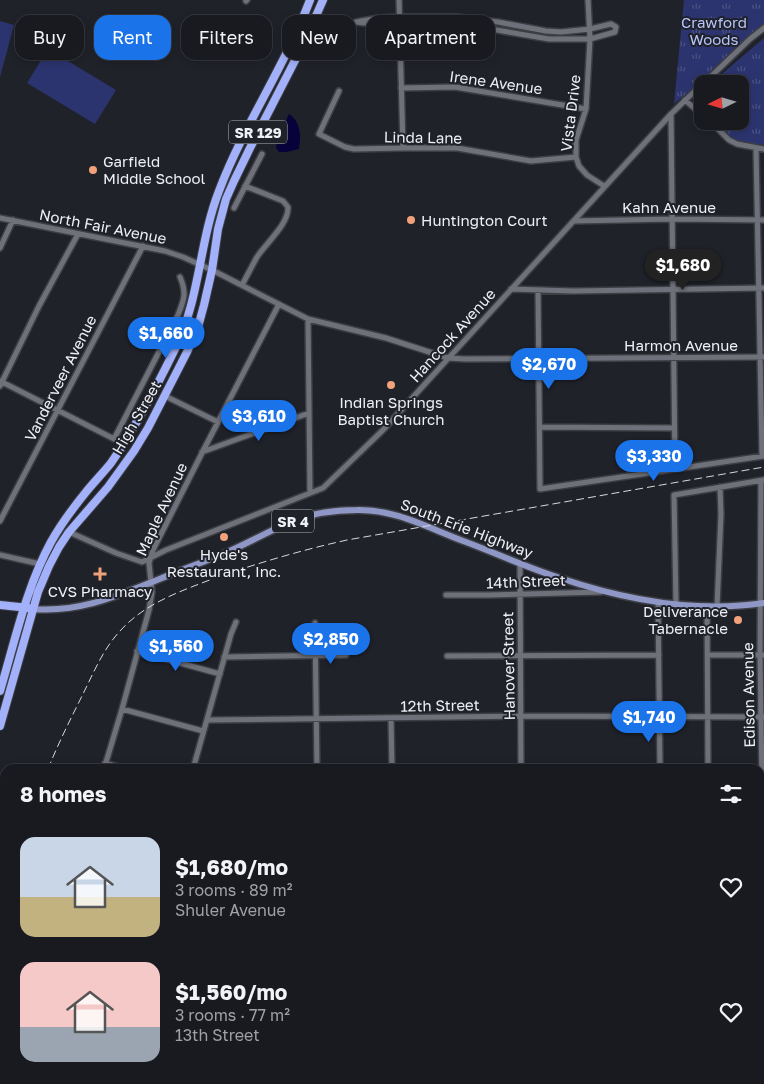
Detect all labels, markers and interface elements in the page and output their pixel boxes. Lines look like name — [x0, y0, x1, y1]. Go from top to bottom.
park label: Crawford Woods — [681, 13, 747, 48]
chip: Buy — [15, 15, 84, 60]
chip: Rent — [94, 15, 171, 60]
chip: Filters — [181, 15, 272, 60]
chip: New — [282, 15, 356, 60]
chip: Apartment — [366, 15, 495, 60]
street label: Irene Avenue — [448, 67, 544, 97]
street label: Vista Drive — [556, 73, 584, 153]
north arrow — [694, 75, 749, 130]
map controls — [694, 75, 749, 130]
road number: SR 129 — [229, 120, 287, 144]
street label: Linda Lane — [384, 127, 463, 147]
place label: Garfield Middle School — [103, 152, 205, 187]
marker: Garfield Middle School — [87, 164, 99, 176]
street label: Kahn Avenue — [622, 198, 716, 216]
street label: North Fair Avenue — [38, 205, 168, 247]
place label: Huntington Court — [421, 211, 547, 229]
marker: Huntington Court — [405, 214, 417, 226]
pin: $1,680 — [642, 248, 724, 291]
text: $1,680 — [656, 255, 710, 275]
street label: Hancock Avenue — [405, 284, 499, 385]
street label: Vanderveer Avenue — [20, 312, 100, 444]
pin: $1,660 — [125, 316, 207, 359]
text: $1,660 — [139, 323, 193, 343]
street label: Harmon Avenue — [624, 336, 738, 354]
pin: $2,670 — [508, 348, 590, 390]
text: $2,670 — [522, 354, 576, 374]
street label: High Street — [108, 377, 164, 457]
marker: Indian Springs Baptist Church — [385, 379, 397, 391]
place label: Indian Springs Baptist Church — [337, 393, 445, 428]
pin: $3,610 — [218, 400, 300, 442]
text: $3,610 — [232, 406, 286, 426]
pin: $3,330 — [613, 440, 695, 482]
text: $3,330 — [626, 446, 682, 466]
street label: Maple Avenue — [132, 459, 191, 558]
street label: South Erie Highway — [398, 494, 536, 562]
road number: SR 4 — [272, 510, 314, 532]
marker: Hyde's Restaurant, Inc. — [218, 531, 230, 543]
place label: Hyde's Restaurant, Inc. — [167, 545, 281, 580]
marker: CVS Pharmacy — [94, 568, 106, 580]
street label: 14th Street — [486, 571, 566, 591]
place label: CVS Pharmacy — [48, 582, 153, 600]
place label: Deliverance Tabernacle — [643, 602, 728, 637]
street label: Hanover Street — [498, 612, 518, 720]
marker: Deliverance Tabernacle — [732, 614, 744, 626]
pin: $2,850 — [290, 622, 372, 665]
text: $2,850 — [303, 629, 359, 649]
pin: $1,560 — [135, 630, 217, 672]
text: $1,560 — [149, 636, 203, 656]
street label: Edison Avenue — [738, 642, 758, 748]
street label: 12th Street — [400, 695, 480, 715]
pin: $1,740 — [608, 700, 690, 743]
text: $1,740 — [622, 707, 676, 727]
icon: filters — [717, 780, 745, 808]
text: 8 homes — [20, 781, 107, 807]
text: $1,680/mo — [175, 854, 288, 880]
icon: home — [60, 857, 120, 917]
icon: heart — [717, 873, 745, 901]
text: 3 rooms · 89 m² — [175, 880, 292, 900]
text: Shuler Avenue — [175, 900, 286, 920]
text: $1,560/mo — [175, 979, 287, 1005]
icon: home — [60, 982, 120, 1042]
icon: heart — [717, 998, 745, 1026]
text: 3 rooms · 77 m² — [175, 1005, 290, 1025]
text: 13th Street — [175, 1025, 260, 1045]

